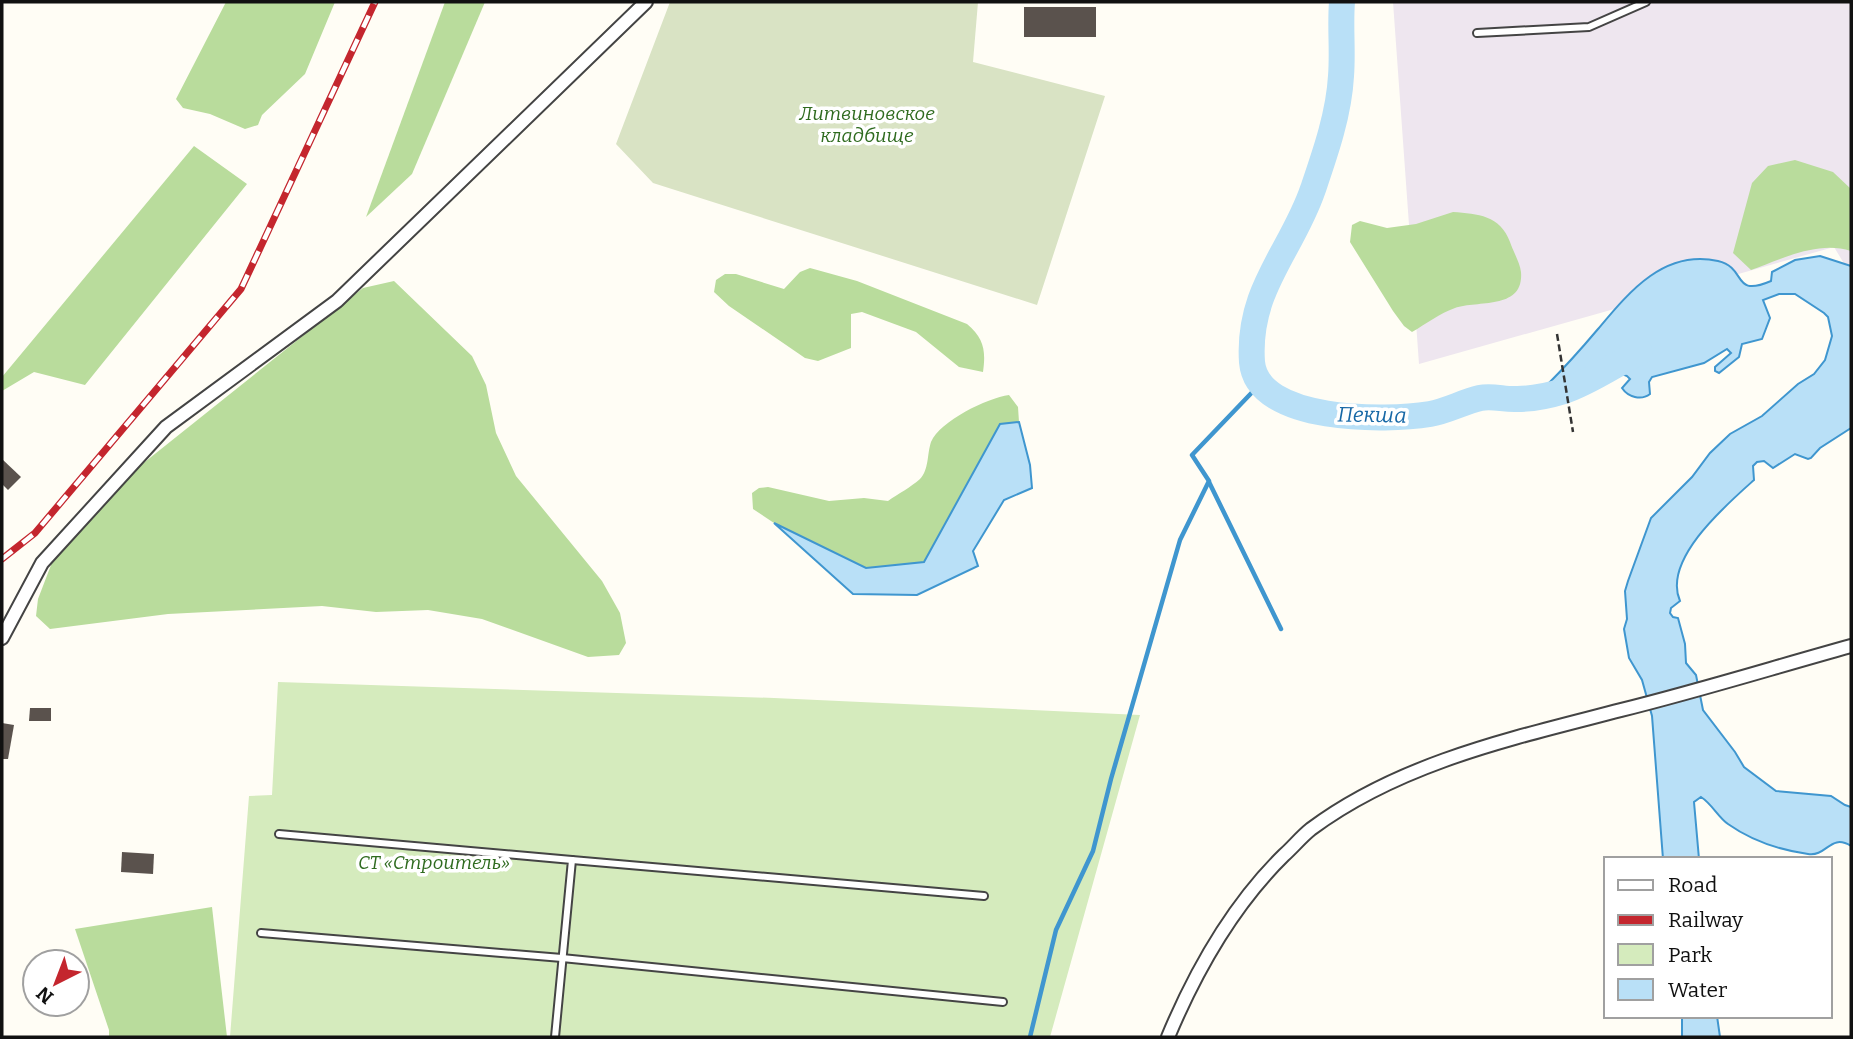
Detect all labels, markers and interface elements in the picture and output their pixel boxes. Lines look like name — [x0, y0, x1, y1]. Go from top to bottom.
park label: Литвиновское кладбище — [798, 102, 935, 147]
water label: Пекша — [1337, 401, 1407, 429]
park label: СТ «Строитель» — [358, 851, 510, 874]
legend — [1604, 857, 1832, 1018]
text: Road — [1668, 872, 1717, 898]
text: Railway — [1668, 907, 1744, 933]
text: Park — [1668, 942, 1712, 968]
north arrow — [21, 948, 91, 1018]
text: Water — [1668, 977, 1727, 1003]
text: N — [32, 982, 58, 1009]

